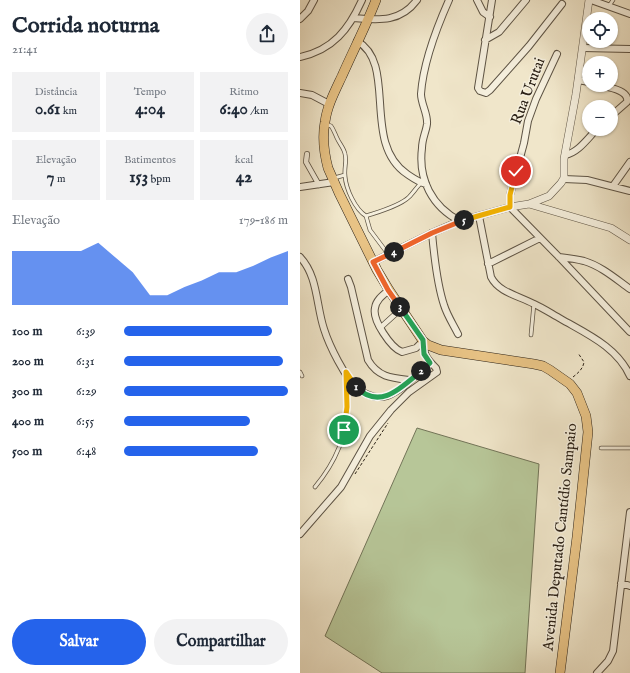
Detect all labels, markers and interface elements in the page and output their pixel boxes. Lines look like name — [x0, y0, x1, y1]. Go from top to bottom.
text: Corrida noturna — [12, 12, 159, 40]
map controls — [582, 12, 618, 136]
button: locate — [582, 12, 618, 48]
button: share — [246, 13, 288, 55]
text: 21:41 — [12, 41, 38, 58]
street label: Rua Urutai — [507, 55, 549, 127]
button: + — [582, 56, 618, 92]
text: Distância — [35, 85, 77, 99]
text: Tempo — [134, 85, 166, 99]
text: Ritmo — [229, 85, 259, 99]
text: 0.61 — [35, 99, 60, 120]
text: 4:04 — [135, 99, 165, 120]
text: 6:40 — [220, 99, 248, 120]
button: − — [582, 100, 618, 136]
text: km — [60, 104, 77, 118]
text: /km — [248, 104, 268, 118]
text: Elevação — [36, 153, 76, 167]
text: Batimentos — [124, 153, 176, 167]
text: kcal — [235, 153, 253, 167]
pin — [499, 154, 533, 188]
icon: check — [505, 160, 527, 182]
text: 7 — [47, 167, 55, 188]
text: 153 — [129, 167, 148, 188]
text: 42 — [236, 167, 252, 188]
text: m — [55, 172, 65, 186]
text: bpm — [148, 172, 171, 186]
pin: 5 — [454, 210, 474, 230]
text: Elevação — [12, 212, 60, 229]
text: 179–186 m — [239, 212, 288, 229]
text: 5 — [462, 213, 466, 227]
pin: 4 — [384, 242, 404, 262]
text: 4 — [391, 245, 397, 259]
pin: 3 — [390, 297, 410, 317]
text: 3 — [398, 300, 402, 314]
text: 100 m — [12, 323, 42, 340]
text: 6:39 — [76, 323, 95, 340]
text: 200 m — [12, 353, 44, 370]
text: 6:31 — [76, 353, 95, 370]
pin: 2 — [411, 361, 431, 381]
text: 2 — [418, 364, 424, 378]
pin: 1 — [346, 377, 366, 397]
text: 1 — [354, 380, 358, 394]
text: 300 m — [12, 383, 43, 400]
text: 6:29 — [76, 383, 97, 400]
text: 400 m — [12, 413, 44, 430]
text: 6:55 — [76, 413, 94, 430]
pin — [327, 413, 361, 447]
icon: arrive — [333, 419, 355, 441]
street label: Avenida Deputado Cantídio Sampaio — [538, 422, 581, 653]
text: 500 m — [12, 443, 42, 460]
text: 6:48 — [76, 443, 96, 460]
button: Salvar — [12, 619, 146, 665]
button: Compartilhar — [154, 619, 288, 665]

